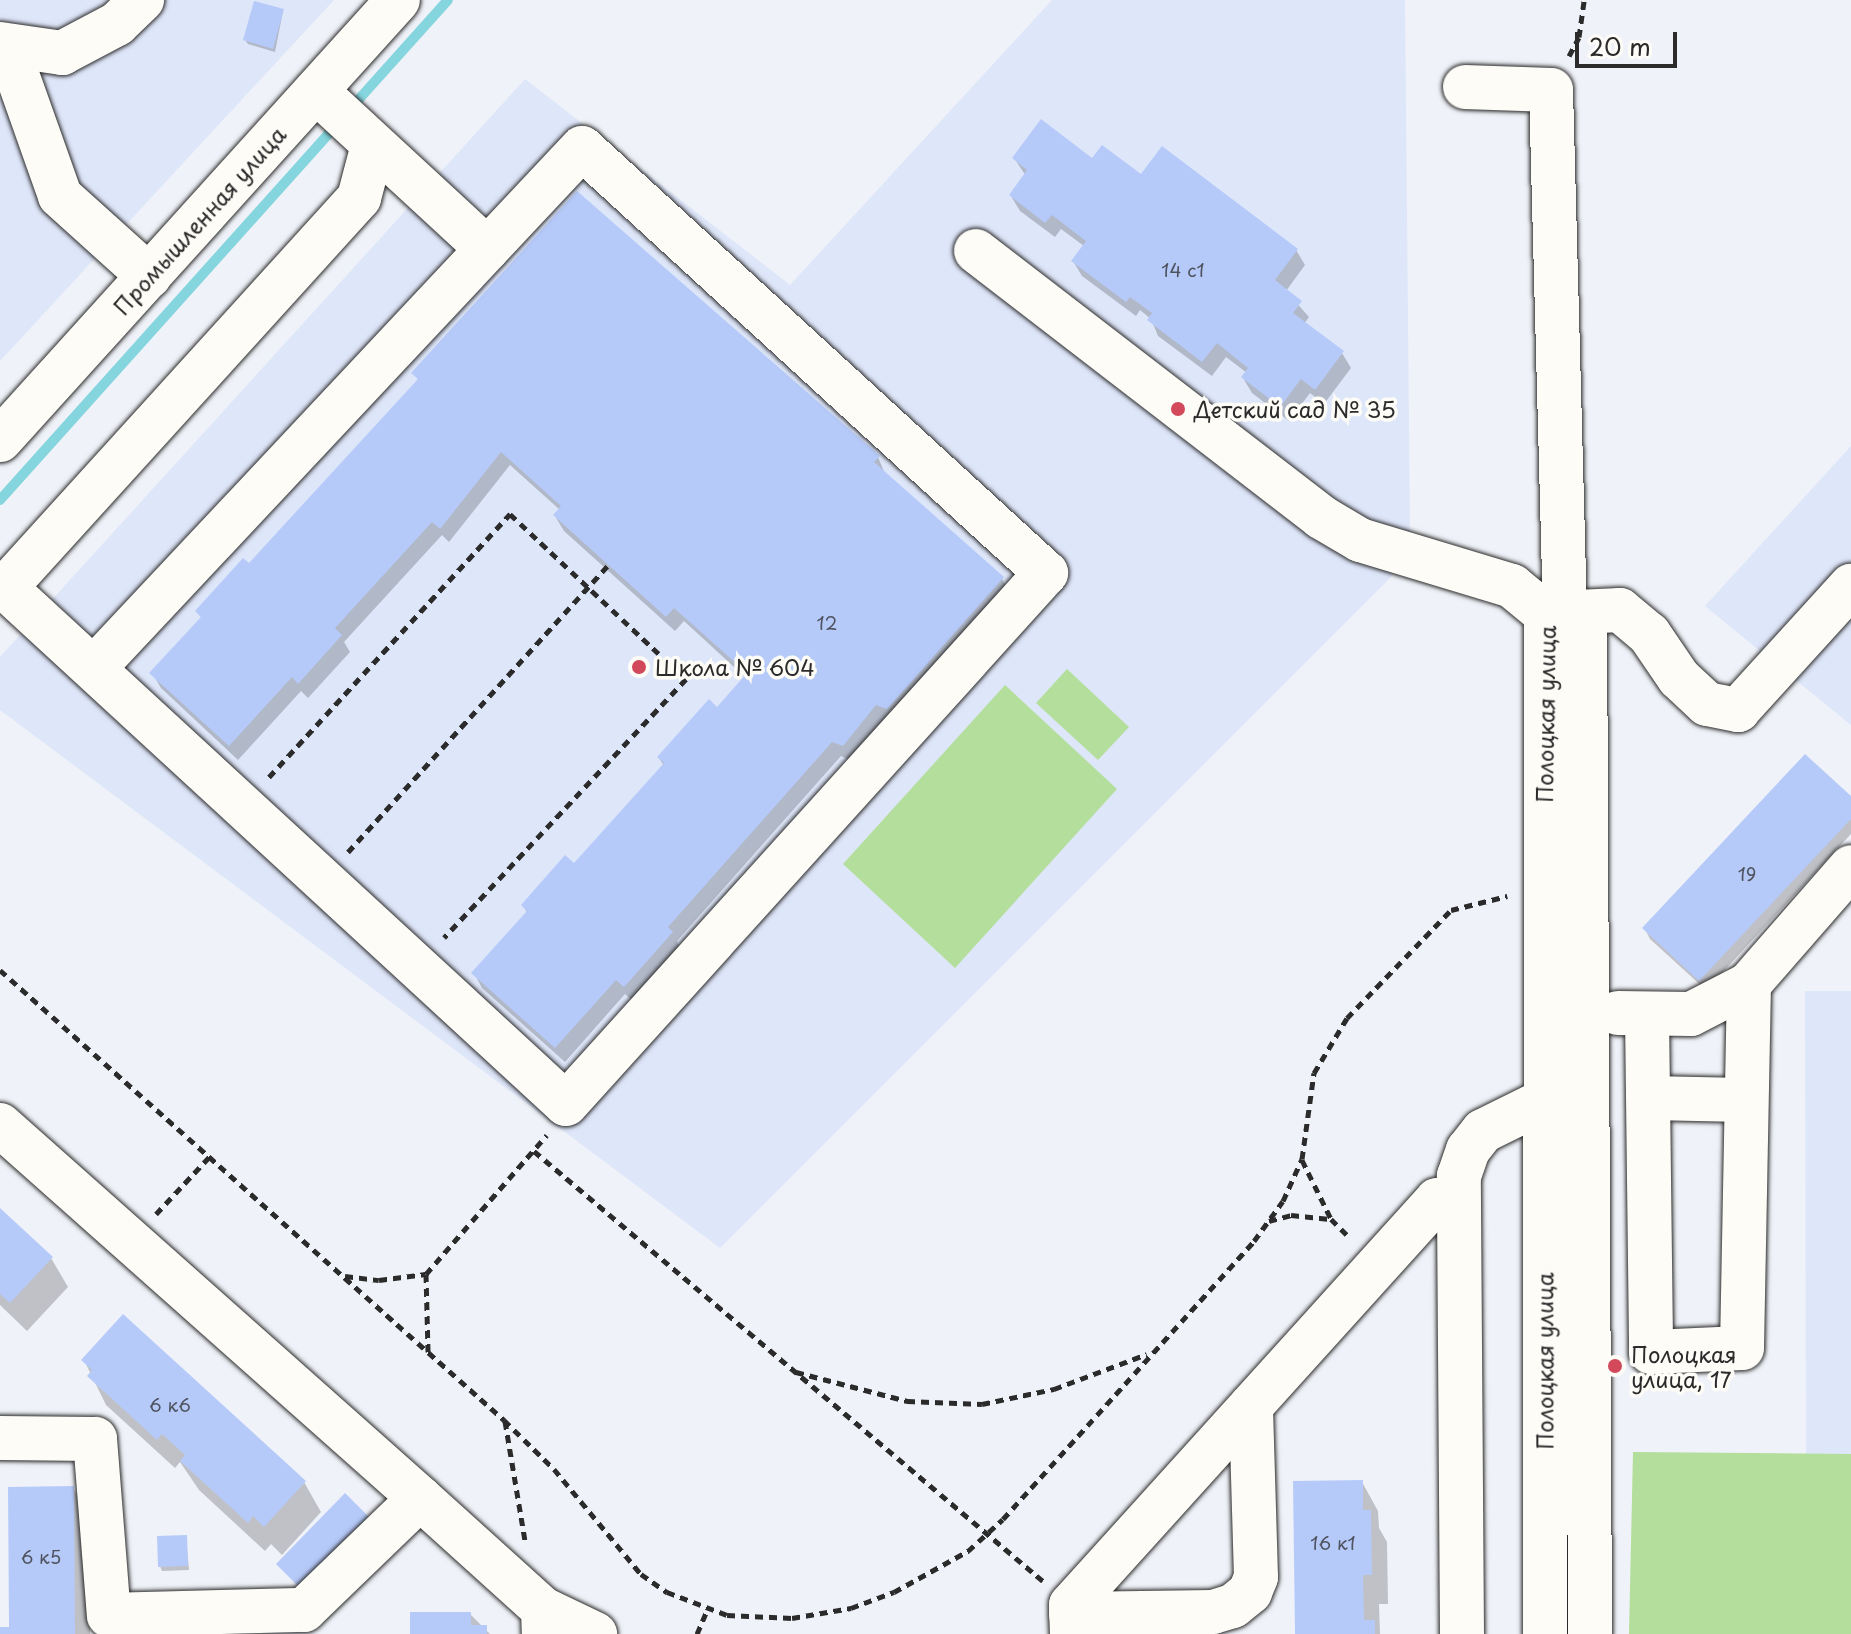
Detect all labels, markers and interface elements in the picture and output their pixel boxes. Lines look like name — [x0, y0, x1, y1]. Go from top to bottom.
scale bar — [1579, 16, 1681, 66]
text: 20 m — [1589, 28, 1651, 64]
street label: Промышленная улица — [107, 120, 291, 320]
house number: 14 с1 — [1161, 259, 1205, 281]
place label: Детский сад № 35 — [1194, 396, 1397, 422]
marker: Детский сад № 35 — [1169, 400, 1187, 418]
house number: 12 — [817, 612, 837, 634]
street label: Полоцкая улица — [1530, 624, 1560, 804]
place label: Школа № 604 — [655, 654, 816, 680]
marker: Школа № 604 — [630, 658, 648, 676]
house number: 19 — [1738, 863, 1756, 885]
street label: Полоцкая улица — [1531, 1272, 1557, 1450]
place label: Полоцкая улица, 17 — [1631, 1340, 1737, 1392]
marker: Полоцкая улица, 17 — [1606, 1357, 1624, 1375]
house number: 6 к6 — [149, 1394, 191, 1416]
house number: 16 к1 — [1310, 1532, 1356, 1554]
house number: 6 к5 — [21, 1546, 61, 1568]

